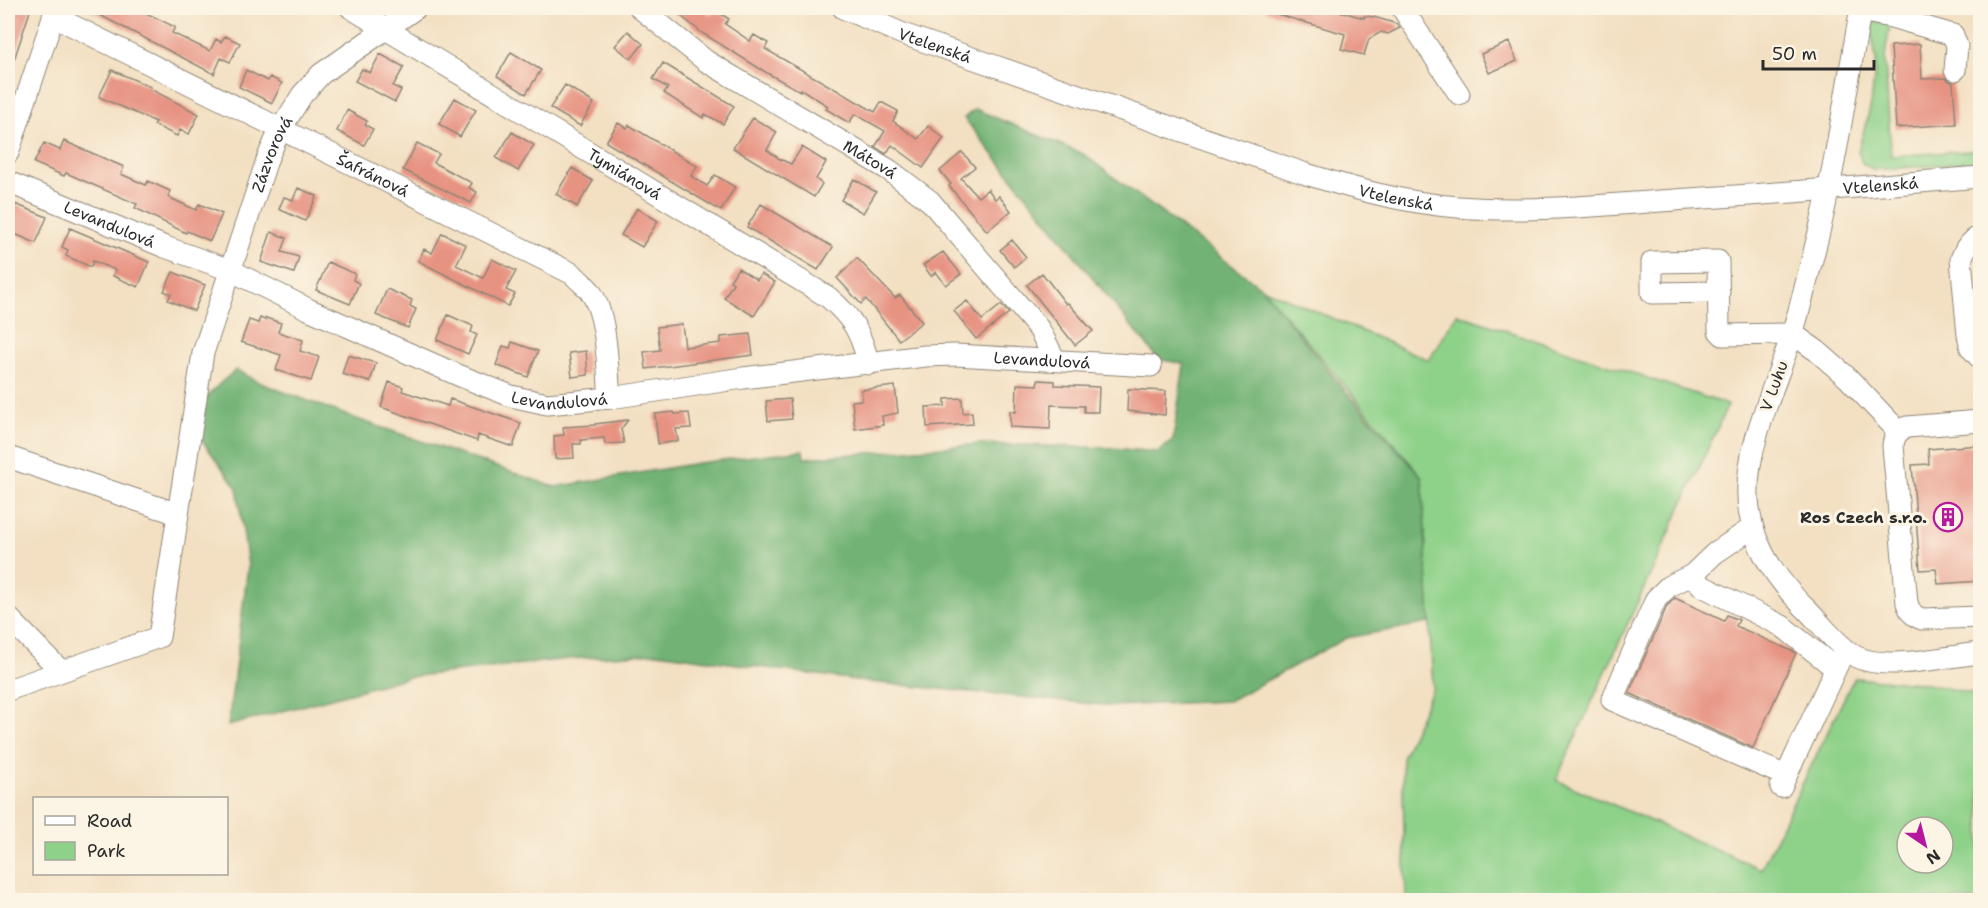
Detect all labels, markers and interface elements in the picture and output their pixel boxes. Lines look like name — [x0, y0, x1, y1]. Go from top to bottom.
street label: Vtelenská — [895, 23, 974, 67]
scale bar — [1763, 33, 1874, 71]
text: 50 m — [1772, 42, 1817, 66]
street label: Zázvorová — [247, 112, 297, 195]
street label: Mátová — [840, 135, 902, 183]
street label: Tymiánová — [584, 143, 666, 204]
street label: Šafránová — [333, 148, 412, 201]
street label: Vtelenská — [1842, 172, 1919, 199]
street label: Vtelenská — [1356, 179, 1435, 215]
street label: Levandulová — [61, 196, 158, 252]
street label: Levandulová — [993, 347, 1091, 373]
street label: V Luhu — [1755, 358, 1793, 414]
street label: Levandulová — [509, 386, 608, 415]
building icon: Ros Czech s.r.o. — [1932, 501, 1964, 533]
place label: Ros Czech s.r.o. — [1800, 507, 1927, 528]
legend — [33, 797, 228, 875]
text: Road — [87, 809, 132, 833]
north arrow — [1895, 815, 1955, 875]
text: Park — [87, 839, 126, 863]
text: N — [1922, 845, 1945, 869]

